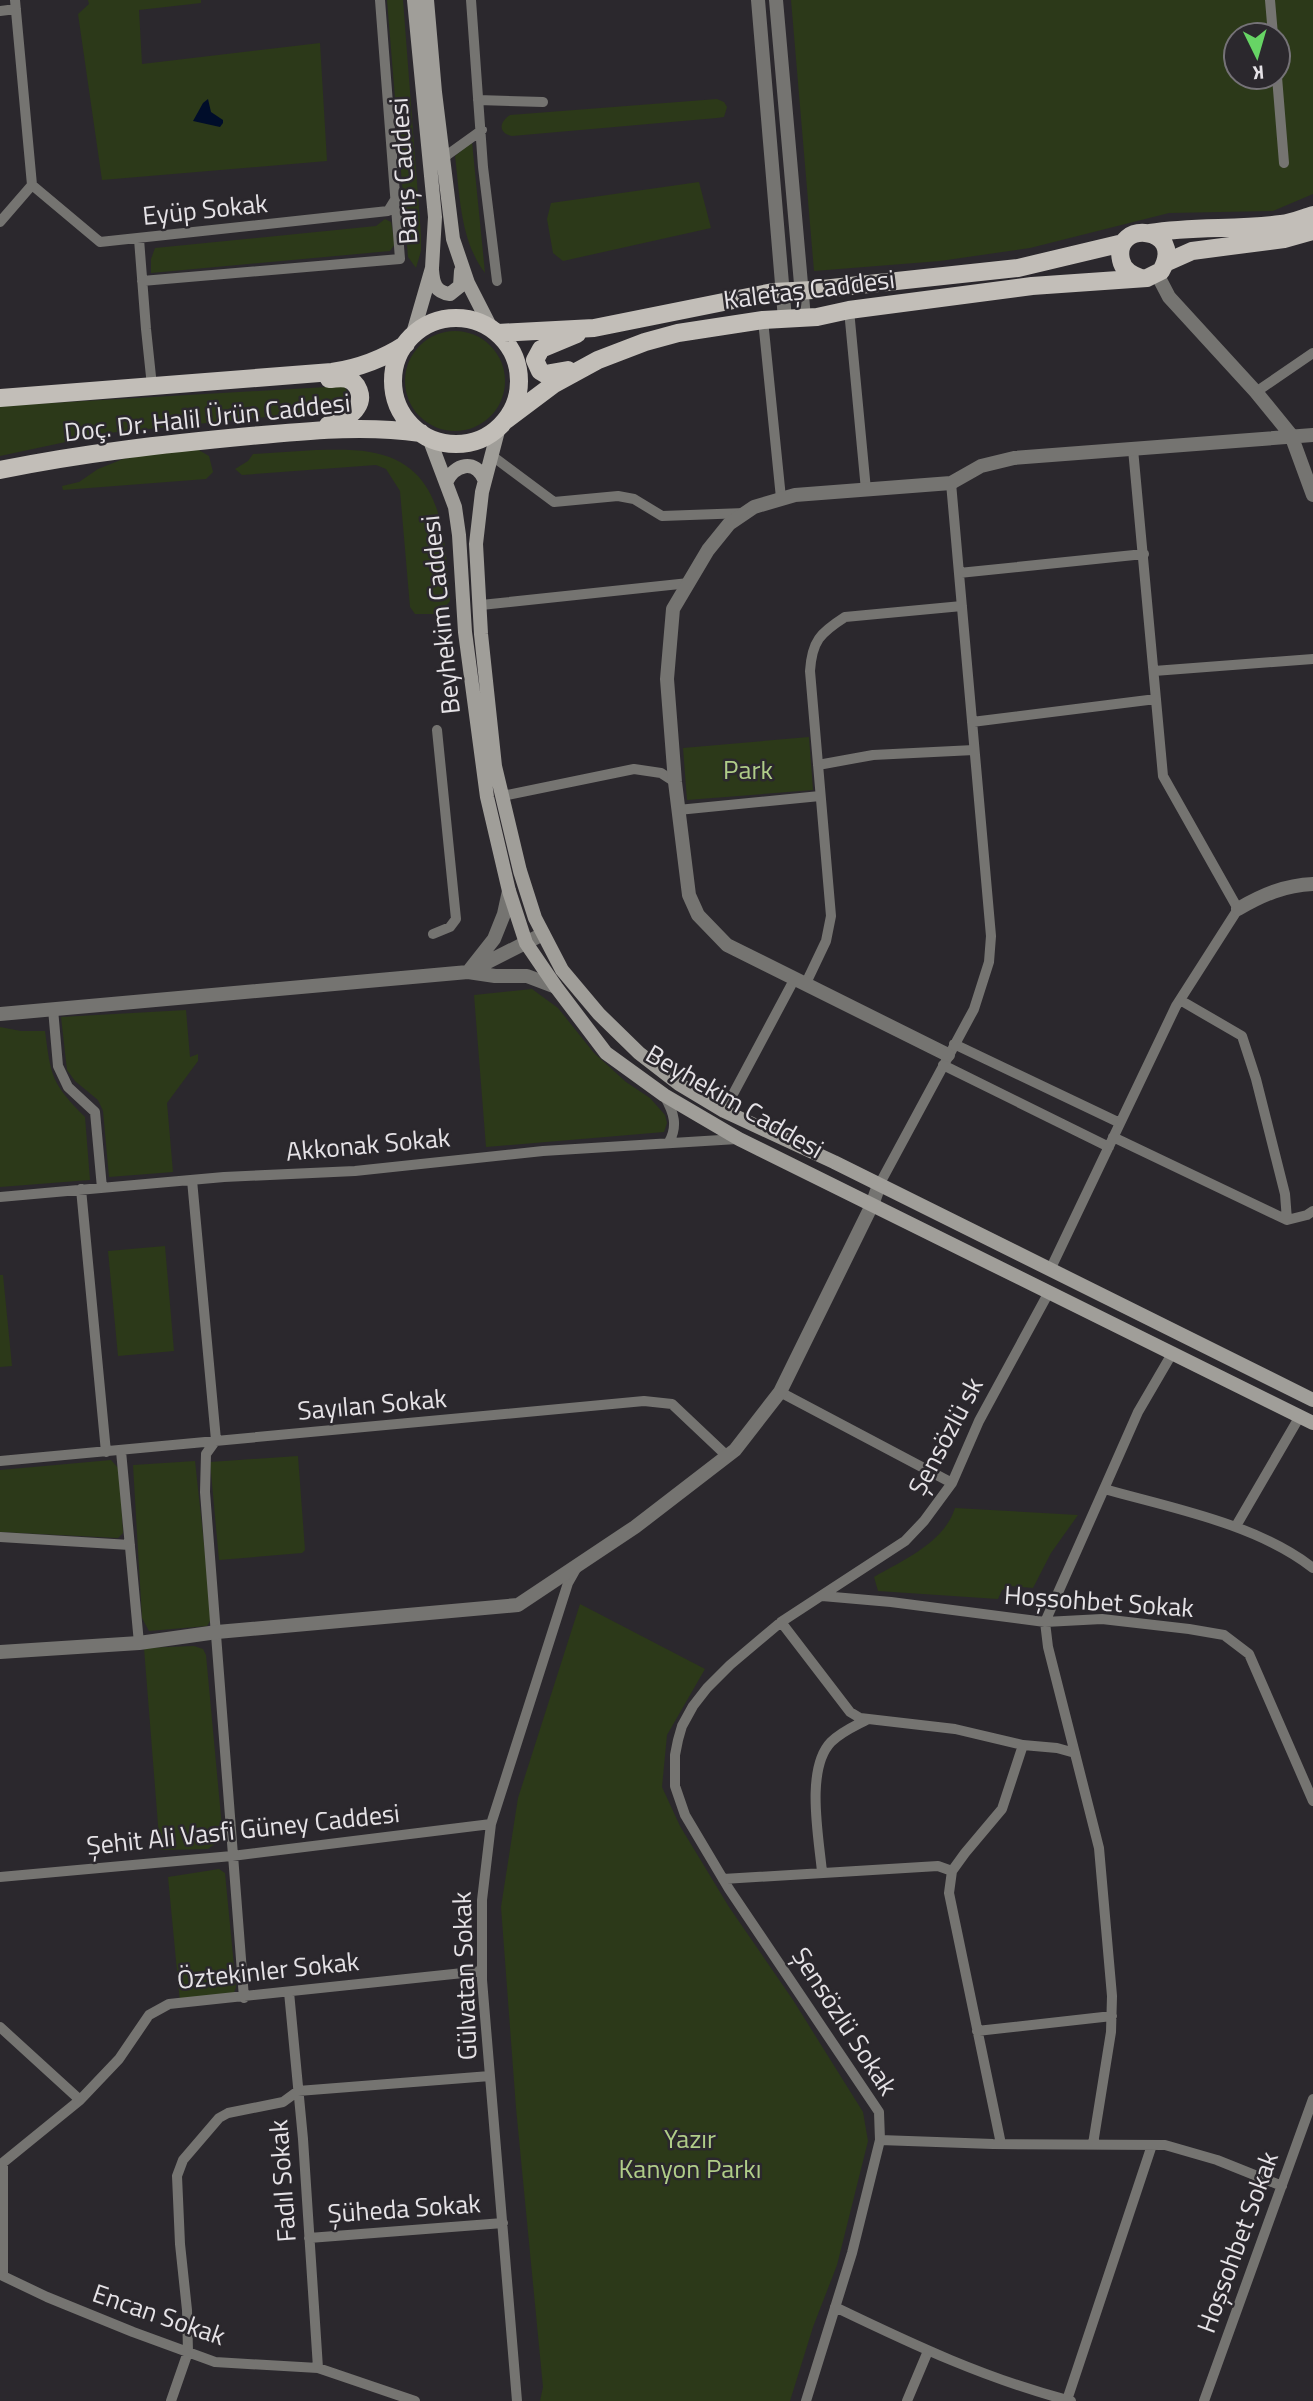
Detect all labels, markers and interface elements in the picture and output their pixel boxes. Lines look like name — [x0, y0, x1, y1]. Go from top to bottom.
north arrow — [1222, 21, 1292, 91]
text: K — [1252, 58, 1265, 88]
street label: Barış Caddesi — [378, 96, 428, 246]
street label: Eyüp Sokak — [141, 183, 269, 235]
street label: Kaletaş Caddesi — [721, 259, 897, 319]
street label: Doç. Dr. Halil Ürün Caddesi — [62, 383, 352, 451]
street label: Beyhekim Caddesi — [410, 514, 470, 716]
park label: Park — [723, 750, 773, 789]
street label: Beyhekim Caddesi — [639, 1034, 831, 1168]
street label: Akkonak Sokak — [284, 1117, 452, 1171]
street label: Şensözlü sk — [898, 1370, 992, 1502]
street label: Sayılan Sokak — [296, 1378, 448, 1430]
street label: Hoşsohbet Sokak — [1003, 1575, 1195, 1627]
street label: Şehit Ali Vasfi Güney Caddesi — [84, 1793, 402, 1865]
street label: Gülvatan Sokak — [442, 1891, 486, 2061]
street label: Şensözlü Sokak — [782, 1939, 908, 2103]
street label: Öztekinler Sokak — [175, 1941, 361, 1999]
street label: Fadıl Sokak — [258, 2118, 306, 2244]
park label: Yazır Kanyon Parkı — [619, 2119, 761, 2188]
street label: Hoşsohbet Sokak — [1186, 2146, 1288, 2338]
street label: Şüheda Sokak — [326, 2183, 482, 2233]
street label: Encan Sokak — [87, 2273, 231, 2355]

